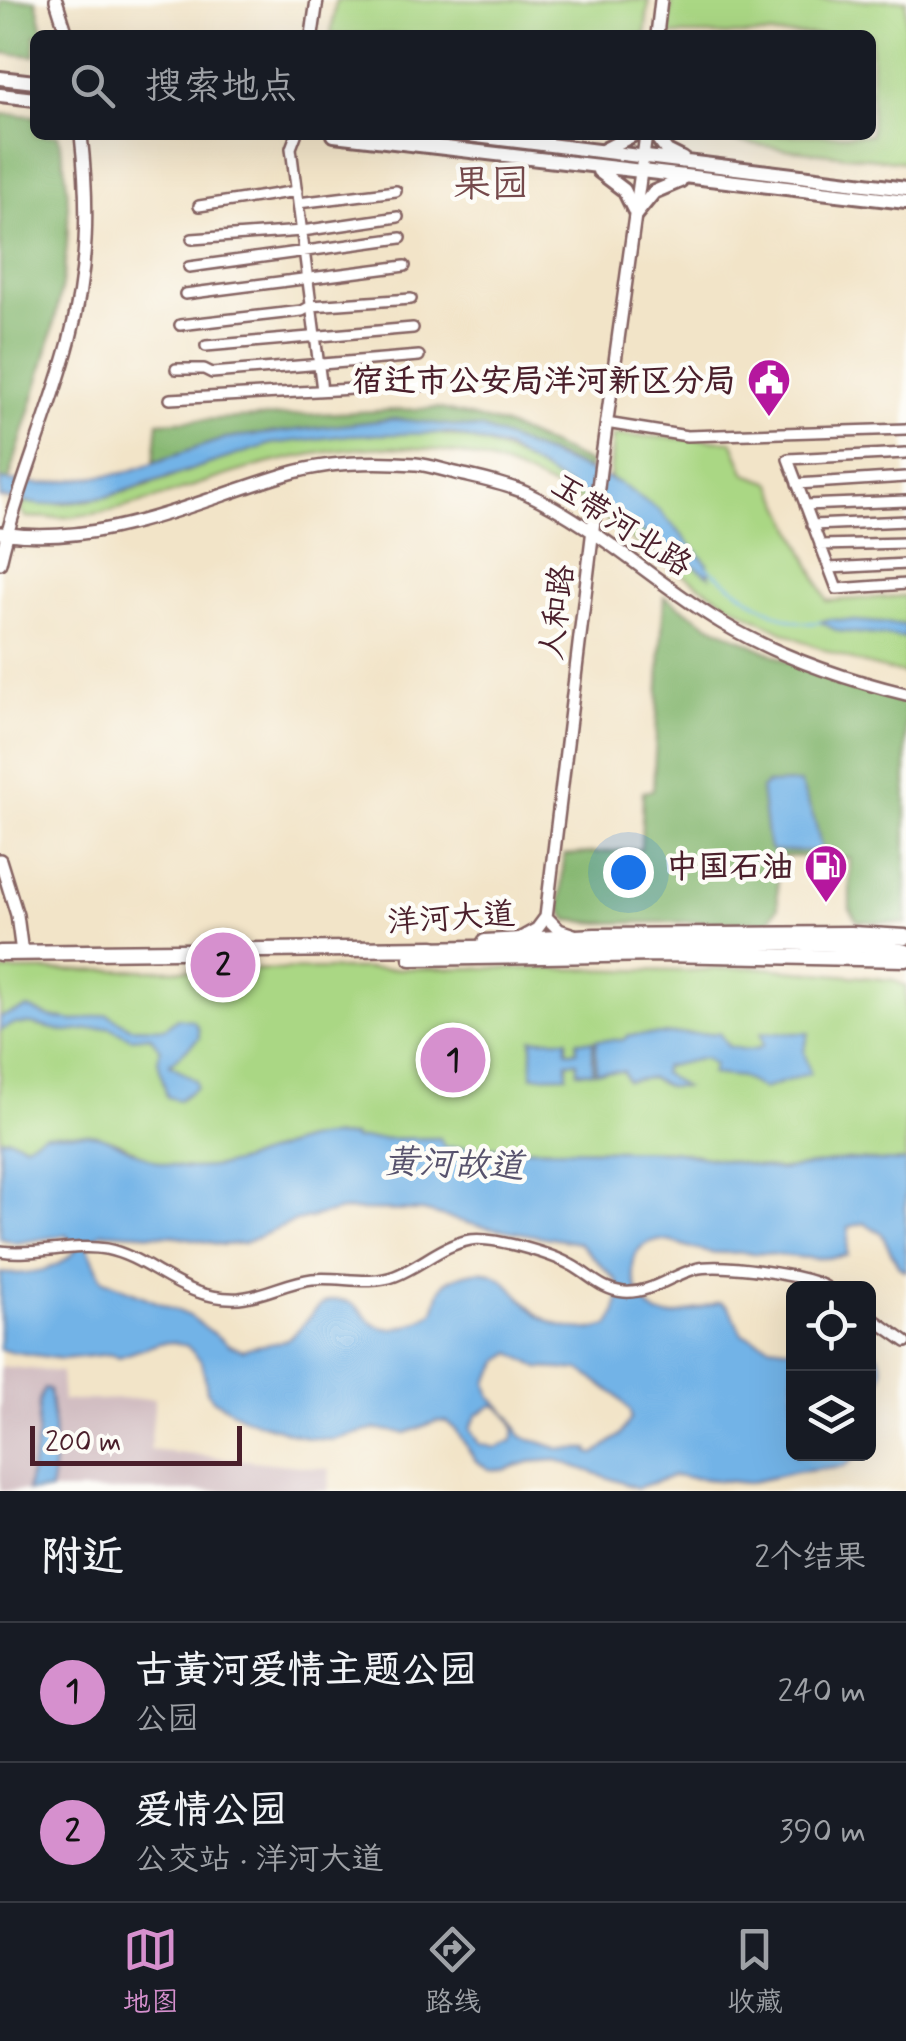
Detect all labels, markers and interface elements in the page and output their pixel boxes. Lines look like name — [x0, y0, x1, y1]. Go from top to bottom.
search box — [30, 30, 876, 140]
icon: search — [65, 58, 120, 113]
text: 搜索地点 — [145, 63, 297, 112]
district label: 果园 — [453, 161, 529, 210]
public building icon: 宿迁市公安局洋河新区分局 — [746, 357, 792, 418]
place label: 宿迁市公安局洋河新区分局 — [352, 361, 736, 403]
street label: 玉带河北路 — [542, 464, 699, 587]
street label: 人和路 — [531, 562, 585, 662]
fuel station icon: 中国石油 — [803, 843, 849, 904]
your location — [603, 847, 654, 898]
place label: 中国石油 — [666, 847, 794, 889]
street label: 洋河大道 — [386, 894, 516, 944]
pin: 2 — [190, 928, 256, 1002]
pin: 1 — [420, 1022, 486, 1098]
water label: 黄河故道 — [383, 1140, 528, 1191]
map controls — [786, 1281, 876, 1461]
button: locate — [786, 1281, 876, 1371]
button: layers — [786, 1371, 876, 1461]
scale bar — [30, 1421, 242, 1466]
text: 200 m — [45, 1425, 121, 1462]
text: 附近 — [40, 1531, 124, 1586]
text: 2个结果 — [754, 1537, 866, 1579]
text: 古黄河爱情主题公园 — [135, 1647, 477, 1696]
text: 1 — [65, 1671, 80, 1713]
text: 240 m — [778, 1671, 866, 1713]
text: 公园 — [135, 1699, 199, 1741]
text: 爱情公园 — [135, 1787, 287, 1836]
text: 2 — [65, 1811, 80, 1853]
text: 390 m — [779, 1811, 866, 1853]
text: 公交站 · 洋河大道 — [135, 1839, 384, 1881]
tab: 地图 — [123, 1922, 179, 2022]
tab: 路线 — [425, 1922, 481, 2022]
tab: 收藏 — [727, 1922, 783, 2022]

